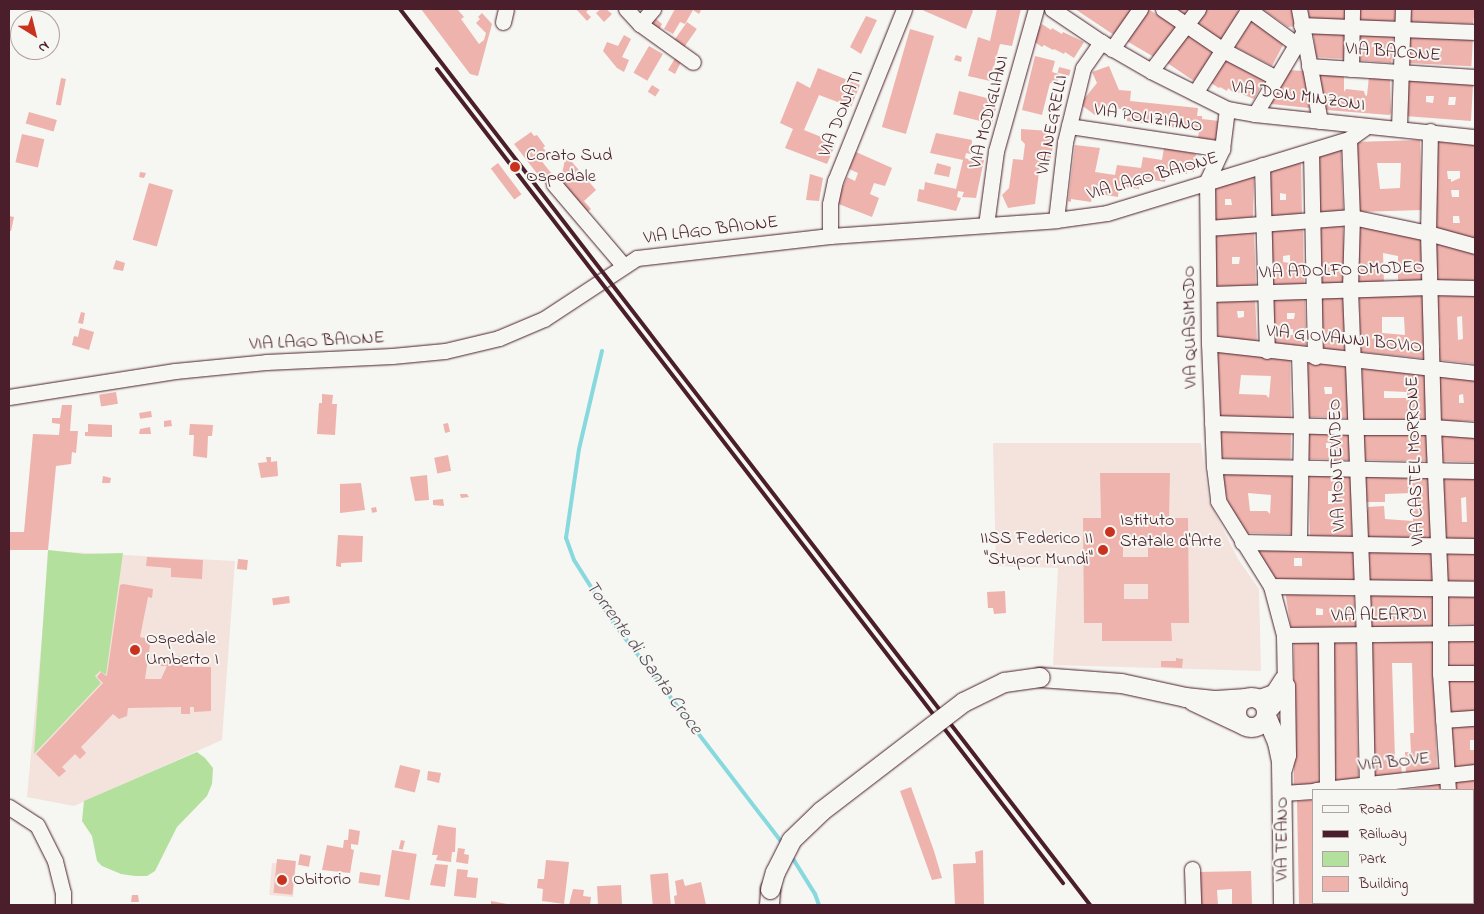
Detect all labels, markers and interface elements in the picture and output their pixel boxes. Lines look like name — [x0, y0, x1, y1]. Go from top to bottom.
north arrow — [10, 10, 60, 60]
text: N — [34, 35, 54, 58]
street label: VIA BACONE — [1345, 39, 1441, 67]
street label: VIA MODIGLIANI — [966, 53, 1014, 171]
street label: VIA DONATI — [815, 68, 869, 160]
street label: VIA NEGRELLI — [1033, 73, 1073, 177]
street label: VIA DON MINZONI — [1230, 77, 1366, 117]
street label: VIA POLIZIANO — [1092, 100, 1204, 138]
place label: Corato Sud Ospedale — [526, 146, 612, 188]
street label: VIA LAGO BAIONE — [1085, 148, 1221, 206]
marker: Corato Sud Ospedale — [508, 160, 522, 174]
street label: VIA LAGO BAIONE — [642, 212, 780, 250]
street label: VIA ADOLFO OMODEO — [1259, 257, 1425, 285]
street label: VIA QUASIMODO — [1179, 265, 1203, 389]
street label: VIA GIOVANNI BOVIO — [1265, 321, 1423, 359]
street label: VIA LAGO BAIONE — [249, 328, 385, 356]
street label: VIA CASTEL MORRONE — [1402, 376, 1430, 546]
street label: VIA MONTEVIDEO — [1325, 398, 1351, 532]
place label: Istituto Statale d'Arte — [1120, 511, 1221, 554]
marker: Istituto Statale d'Arte — [1104, 526, 1116, 538]
place label: IISS Federico II "Stupor Mundi" — [980, 529, 1093, 572]
marker: IISS Federico II "Stupor Mundi" — [1097, 544, 1109, 556]
water label: Torrente di Santa Croce — [580, 577, 706, 739]
street label: VIA ALEARDI — [1331, 604, 1427, 628]
place label: Ospedale Umberto I — [146, 629, 219, 672]
marker: Ospedale Umberto I — [128, 643, 142, 657]
street label: VIA BOVE — [1357, 749, 1431, 777]
legend — [1312, 789, 1474, 904]
street label: VIA TEANO — [1272, 797, 1294, 881]
text: Road — [1359, 798, 1392, 820]
text: Railway — [1359, 823, 1407, 845]
text: Park — [1359, 848, 1386, 870]
place label: Obitorio — [293, 869, 351, 891]
marker: Obitorio — [275, 873, 289, 887]
text: Building — [1359, 873, 1408, 895]

